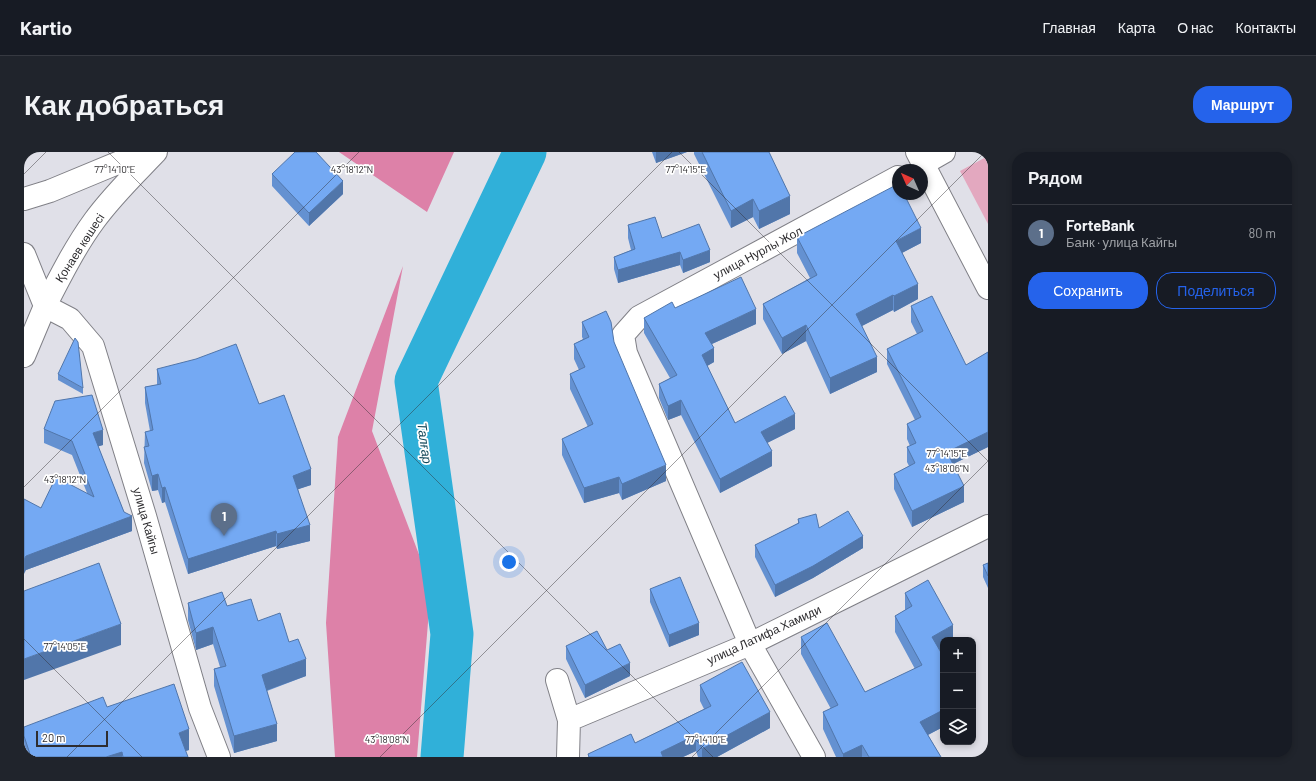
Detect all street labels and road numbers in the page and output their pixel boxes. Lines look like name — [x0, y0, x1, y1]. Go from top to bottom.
street label: Қонаев көшесі — [52, 210, 107, 285]
street label: улица Нурлы Жол — [711, 223, 805, 282]
street label: улица Кайгы — [130, 486, 163, 556]
street label: улица Латифа Хамиди — [704, 602, 823, 668]

